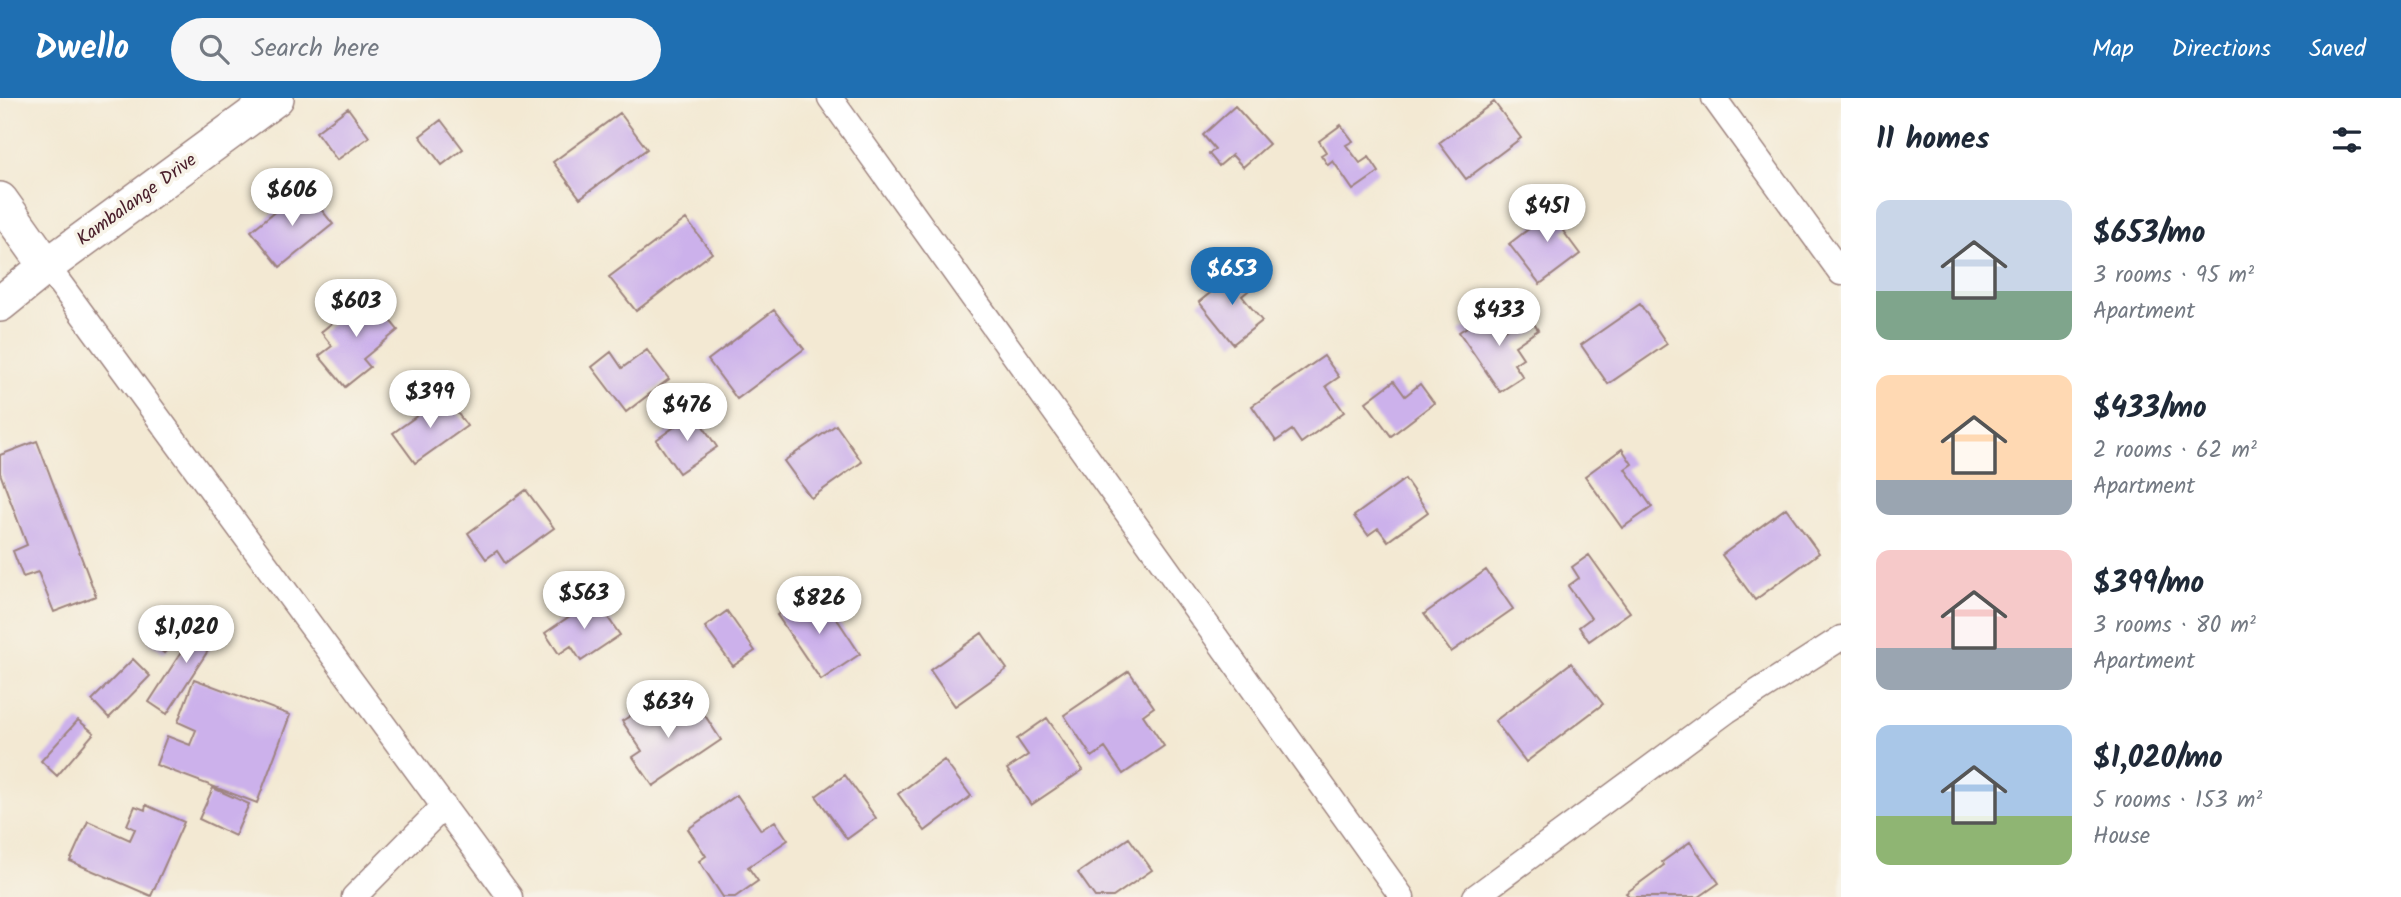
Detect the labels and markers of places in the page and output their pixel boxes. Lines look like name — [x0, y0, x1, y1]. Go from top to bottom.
pin: $606 — [251, 169, 333, 228]
pin: $451 — [1506, 184, 1588, 244]
pin: $653 — [1191, 248, 1273, 307]
pin: $603 — [315, 280, 397, 339]
pin: $433 — [1458, 288, 1540, 348]
pin: $399 — [389, 370, 471, 430]
pin: $476 — [646, 384, 728, 443]
pin: $563 — [543, 572, 625, 631]
pin: $826 — [778, 576, 860, 636]
pin: $1,020 — [129, 606, 243, 665]
pin: $634 — [627, 680, 709, 740]

